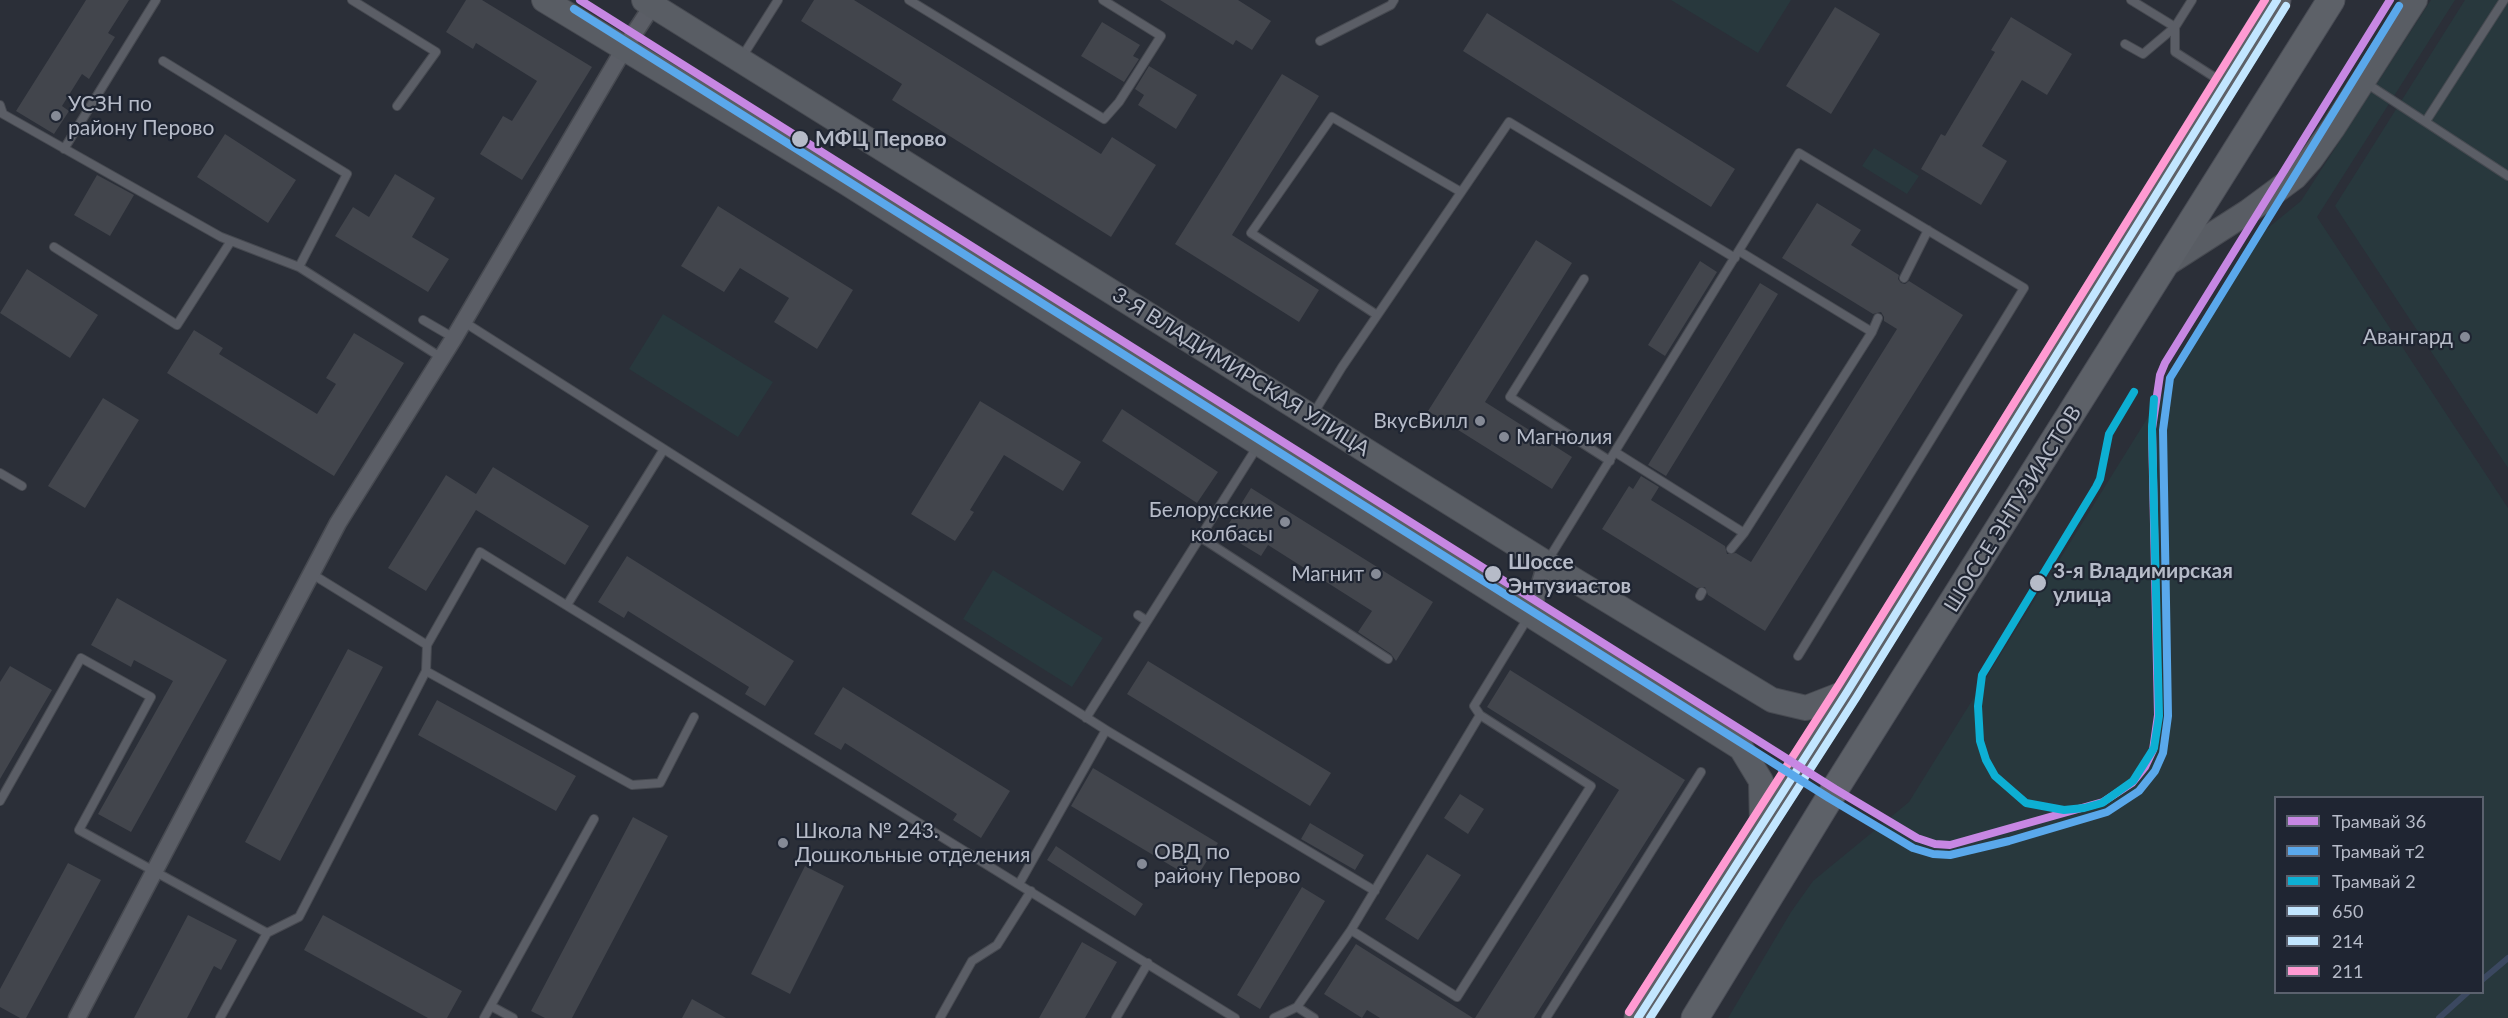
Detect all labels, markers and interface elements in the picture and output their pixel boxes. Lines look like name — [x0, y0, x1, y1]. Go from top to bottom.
place label: УСЗН по району Перово — [68, 91, 214, 141]
marker: УСЗН по району Перово — [49, 109, 63, 123]
place label: МФЦ Перово — [815, 126, 947, 152]
marker: МФЦ Перово — [790, 129, 810, 149]
street label: 3-Я ВЛАДИМИРСКАЯ УЛИЦА — [1108, 282, 1374, 462]
place label: Авангард — [2363, 324, 2453, 350]
marker: Авангард — [2458, 330, 2472, 344]
street label: ШОССЕ ЭНТУЗИАСТОВ — [1939, 401, 2087, 617]
place label: ВкусВилл — [1373, 408, 1468, 434]
marker: ВкусВилл — [1473, 414, 1487, 428]
place label: Магнолия — [1516, 424, 1612, 450]
marker: Магнолия — [1497, 430, 1511, 444]
place label: Белорусские колбасы — [1149, 497, 1273, 547]
marker: Белорусские колбасы — [1278, 515, 1292, 529]
place label: Шоссе Энтузиастов — [1508, 549, 1631, 599]
place label: 3-я Владимирская улица — [2053, 558, 2233, 608]
place label: Магнит — [1291, 561, 1364, 587]
marker: Шоссе Энтузиастов — [1483, 564, 1503, 584]
marker: Магнит — [1369, 567, 1383, 581]
marker: 3-я Владимирская улица — [2028, 573, 2048, 593]
legend — [2274, 796, 2484, 994]
text: Трамвай 36 — [2332, 810, 2426, 832]
place label: Школа № 243. Дошкольные отделения — [795, 818, 1030, 868]
marker: Школа № 243. Дошкольные отделения — [776, 836, 790, 850]
place label: ОВД по району Перово — [1154, 839, 1300, 889]
text: Трамвай т2 — [2332, 840, 2425, 862]
marker: ОВД по району Перово — [1135, 857, 1149, 871]
text: Трамвай 2 — [2332, 870, 2416, 892]
text: 650 — [2332, 900, 2363, 922]
text: 214 — [2332, 930, 2363, 952]
text: 211 — [2332, 960, 2363, 982]

